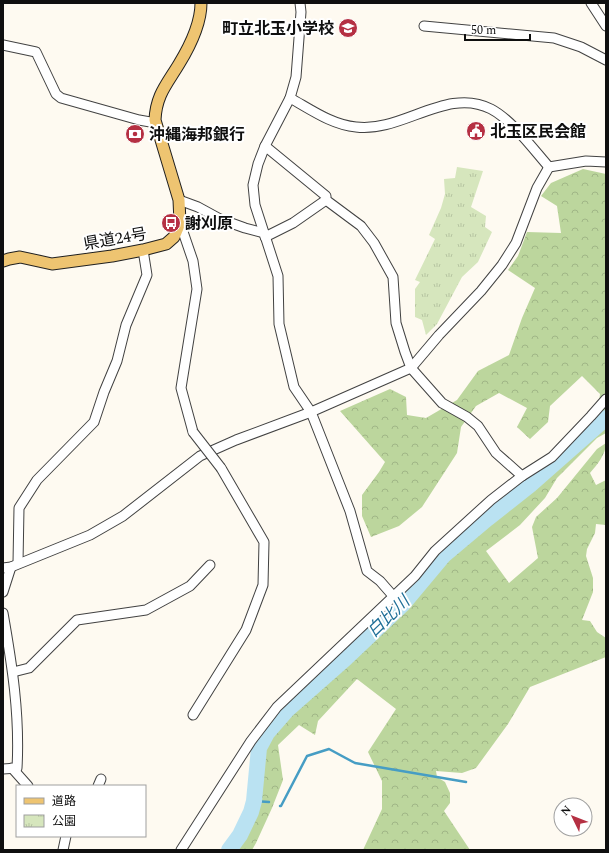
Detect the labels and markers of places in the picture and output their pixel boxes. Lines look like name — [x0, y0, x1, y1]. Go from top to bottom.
place label: 町立北玉小学校 — [222, 17, 334, 41]
school or university icon: 町立北玉小学校 — [337, 17, 359, 39]
public building icon: 北玉区民会館 — [465, 120, 487, 142]
place label: 北玉区民会館 — [490, 120, 586, 144]
bank icon: 沖縄海邦銀行 — [124, 123, 146, 145]
place label: 沖縄海邦銀行 — [149, 123, 245, 147]
bus stop icon: 謝刈原 — [160, 212, 182, 234]
place label: 謝刈原 — [185, 212, 233, 236]

